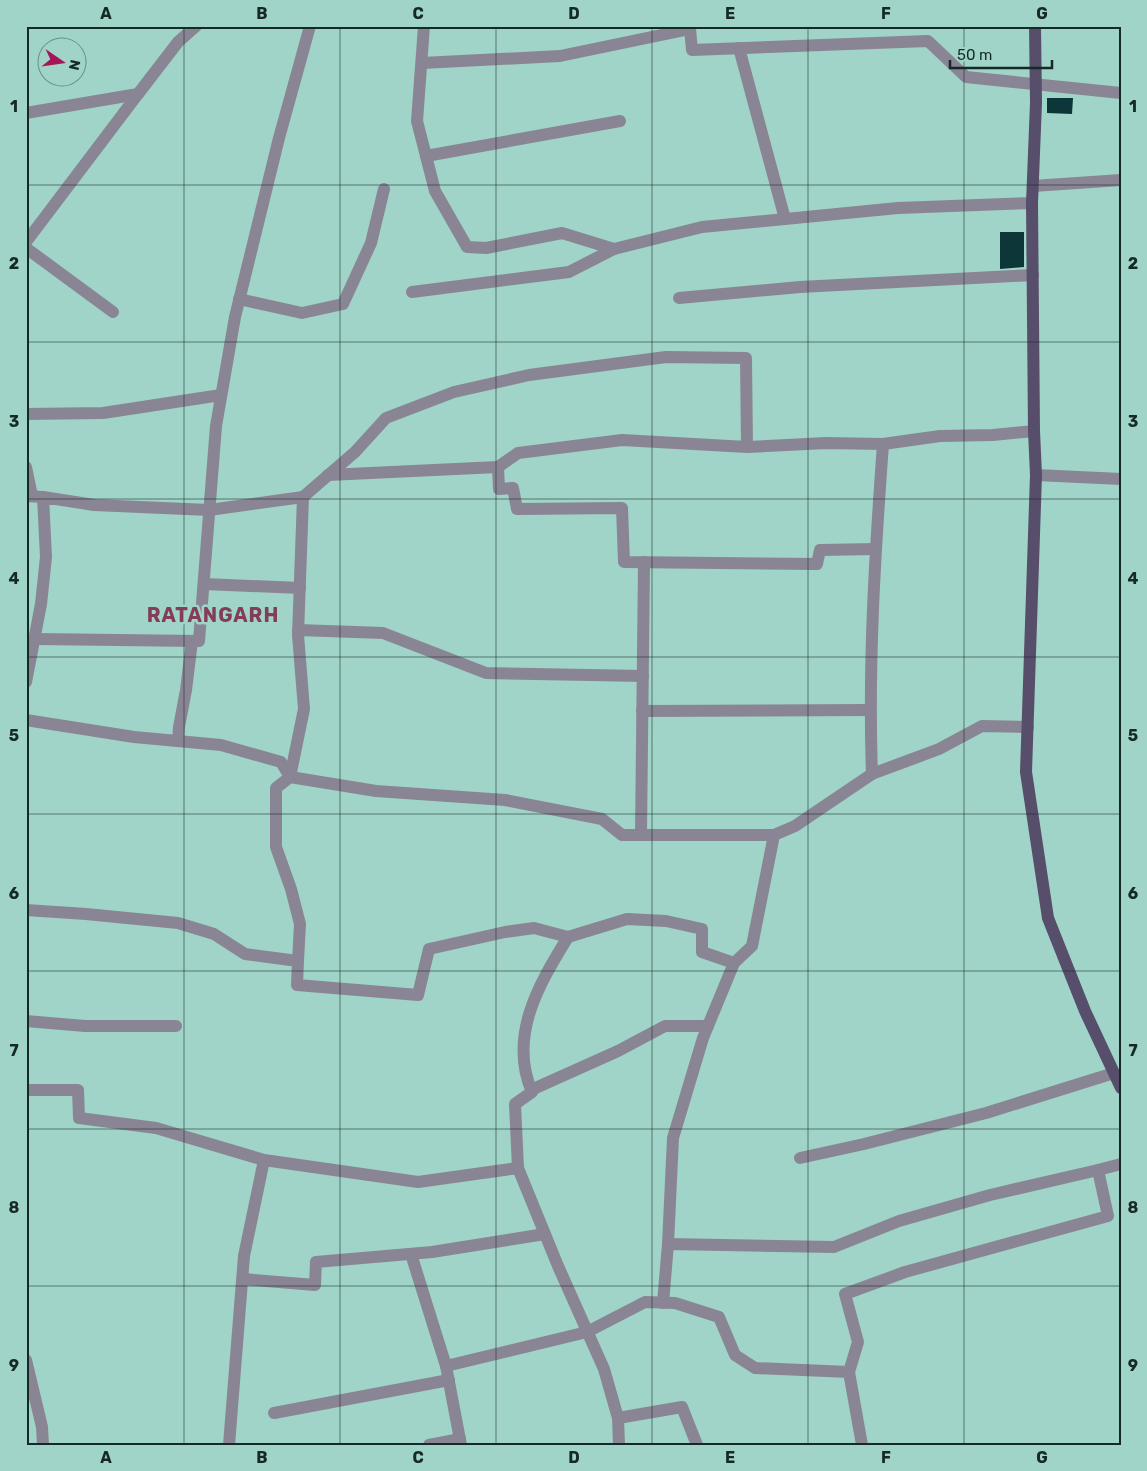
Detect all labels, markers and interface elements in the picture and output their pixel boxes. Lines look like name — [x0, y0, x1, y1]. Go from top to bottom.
text: A — [100, 4, 112, 23]
text: B — [256, 4, 268, 23]
text: C — [412, 4, 424, 23]
text: D — [568, 4, 580, 23]
text: E — [725, 4, 735, 23]
text: F — [881, 4, 891, 23]
text: G — [1036, 4, 1048, 23]
north arrow — [38, 38, 88, 88]
scale bar — [950, 38, 1052, 70]
text: 50 m — [957, 46, 992, 64]
text: N — [65, 58, 84, 72]
text: 1 — [10, 97, 18, 116]
text: 1 — [1129, 97, 1137, 116]
text: 2 — [9, 254, 19, 273]
text: 2 — [1128, 254, 1138, 273]
text: 3 — [9, 412, 19, 431]
text: 3 — [1128, 412, 1138, 431]
text: 4 — [9, 569, 20, 588]
text: 4 — [1128, 569, 1139, 588]
district label: RATANGARH — [147, 603, 279, 627]
text: 5 — [9, 726, 19, 745]
text: 5 — [1128, 726, 1138, 745]
text: 6 — [9, 884, 19, 903]
text: 6 — [1128, 884, 1138, 903]
text: 7 — [9, 1041, 19, 1060]
text: 7 — [1128, 1041, 1138, 1060]
text: 8 — [9, 1198, 20, 1217]
text: 8 — [1128, 1198, 1139, 1217]
text: 9 — [9, 1356, 19, 1375]
text: 9 — [1128, 1356, 1138, 1375]
text: A — [100, 1448, 112, 1467]
text: B — [256, 1448, 268, 1467]
text: C — [412, 1448, 424, 1467]
text: D — [568, 1448, 580, 1467]
text: E — [725, 1448, 735, 1467]
text: F — [881, 1448, 891, 1467]
text: G — [1036, 1448, 1048, 1467]

